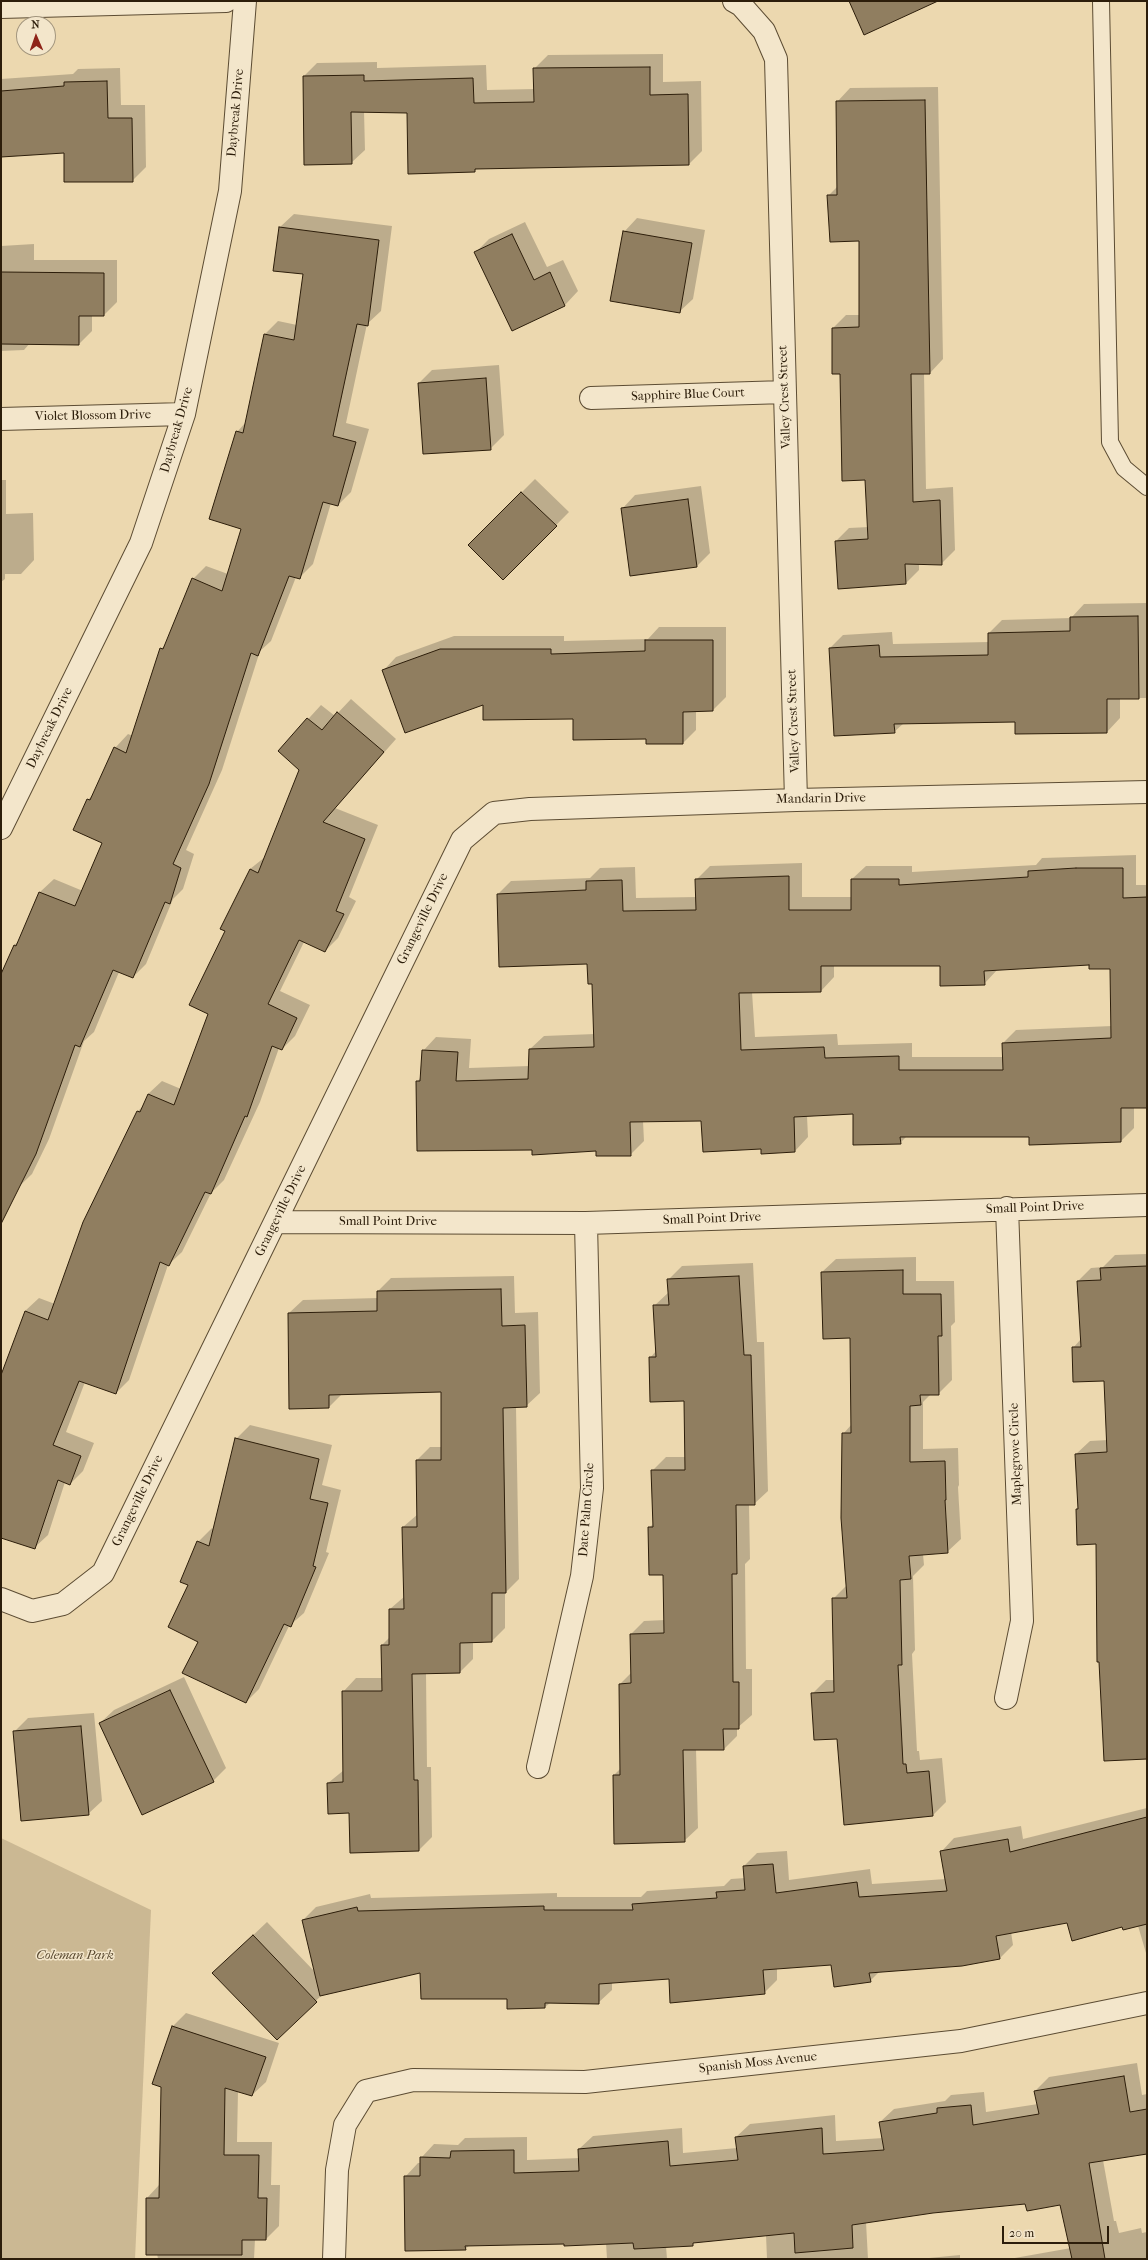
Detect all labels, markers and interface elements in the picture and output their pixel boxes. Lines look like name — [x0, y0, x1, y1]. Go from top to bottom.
north arrow — [16, 16, 56, 56]
text: N — [31, 18, 40, 31]
street label: Daybreak Drive — [224, 68, 248, 158]
street label: Valley Crest Street — [775, 345, 795, 449]
street label: Daybreak Drive — [157, 385, 197, 475]
street label: Sapphire Blue Court — [631, 385, 745, 405]
street label: Violet Blossom Drive — [35, 407, 151, 425]
street label: Valley Crest Street — [784, 669, 804, 773]
street label: Daybreak Drive — [24, 685, 76, 771]
street label: Mandarin Drive — [776, 790, 866, 808]
street label: Grangeville Drive — [394, 871, 452, 967]
street label: Grangeville Drive — [252, 1163, 310, 1259]
street label: Small Point Drive — [986, 1198, 1084, 1218]
street label: Small Point Drive — [663, 1209, 761, 1229]
street label: Small Point Drive — [339, 1214, 437, 1230]
street label: Maplegrove Circle — [1006, 1402, 1026, 1506]
street label: Grangeville Drive — [109, 1453, 167, 1549]
street label: Date Palm Circle — [576, 1462, 598, 1558]
park label: Coleman Park — [36, 1948, 114, 1964]
street label: Spanish Moss Avenue — [698, 2049, 818, 2077]
scale bar — [1004, 2218, 1111, 2244]
text: 20 m — [1009, 2226, 1034, 2240]

